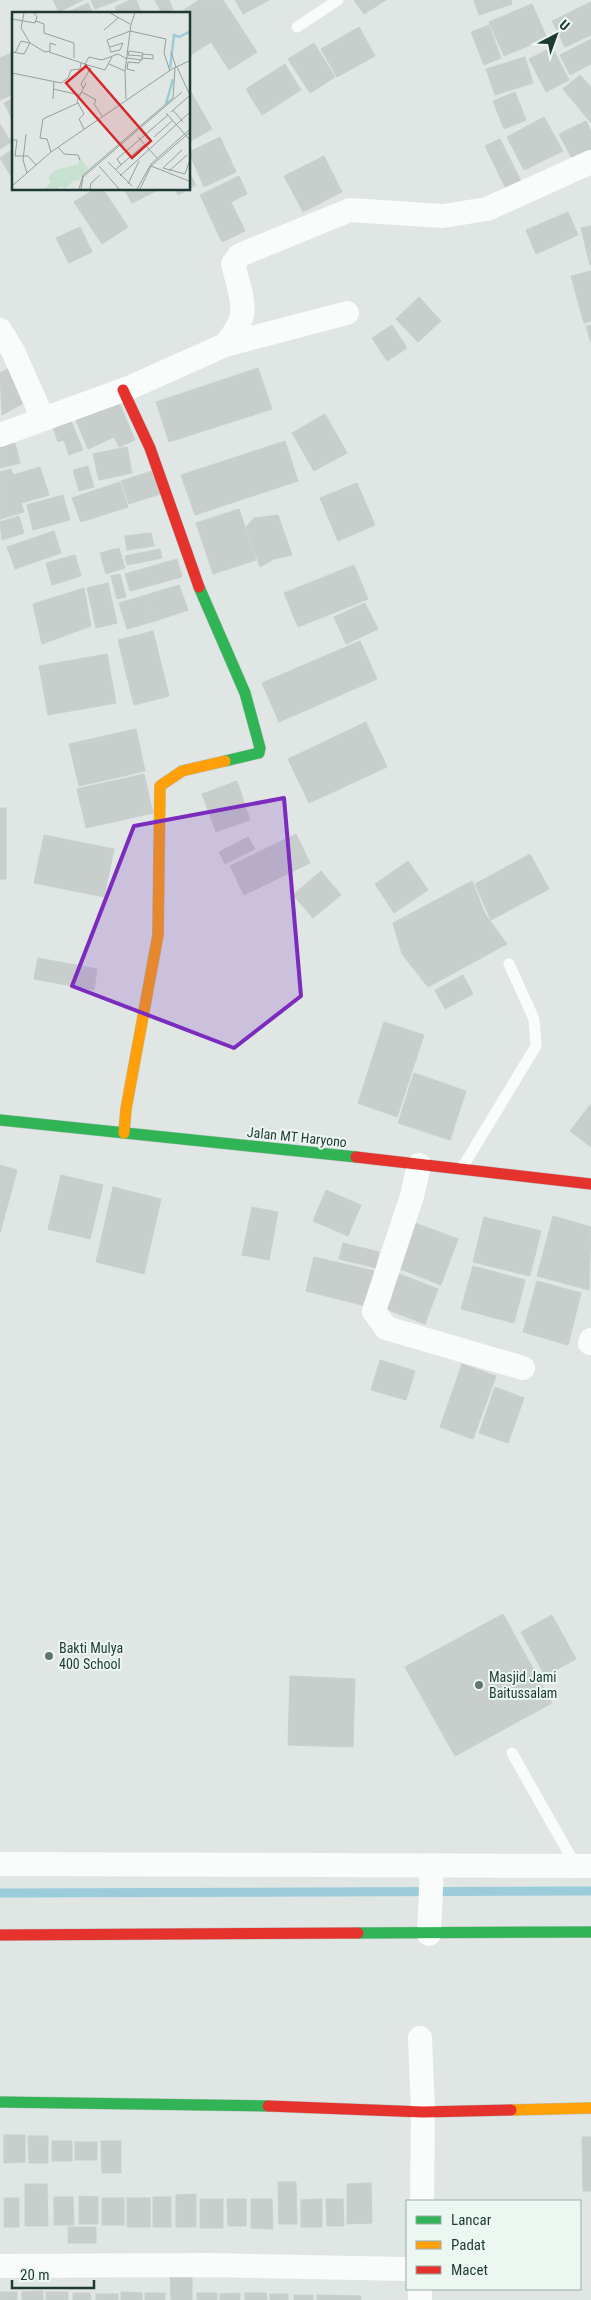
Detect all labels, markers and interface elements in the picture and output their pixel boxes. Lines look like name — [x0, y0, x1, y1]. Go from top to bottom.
north arrow — [531, 10, 581, 60]
inset map — [12, 12, 190, 190]
text: U — [556, 17, 573, 34]
street label: Jalan MT Haryono — [246, 1124, 348, 1150]
place label: Bakti Mulya 400 School — [59, 1640, 123, 1672]
marker: Bakti Mulya 400 School — [43, 1650, 55, 1662]
place label: Masjid Jami Baitussalam — [489, 1669, 557, 1701]
marker: Masjid Jami Baitussalam — [473, 1679, 485, 1691]
legend — [406, 2200, 581, 2290]
text: Lancar — [451, 2211, 492, 2229]
text: Padat — [451, 2236, 485, 2254]
scale bar — [12, 2258, 95, 2290]
text: Macet — [451, 2261, 488, 2279]
text: 20 m — [20, 2266, 50, 2284]

